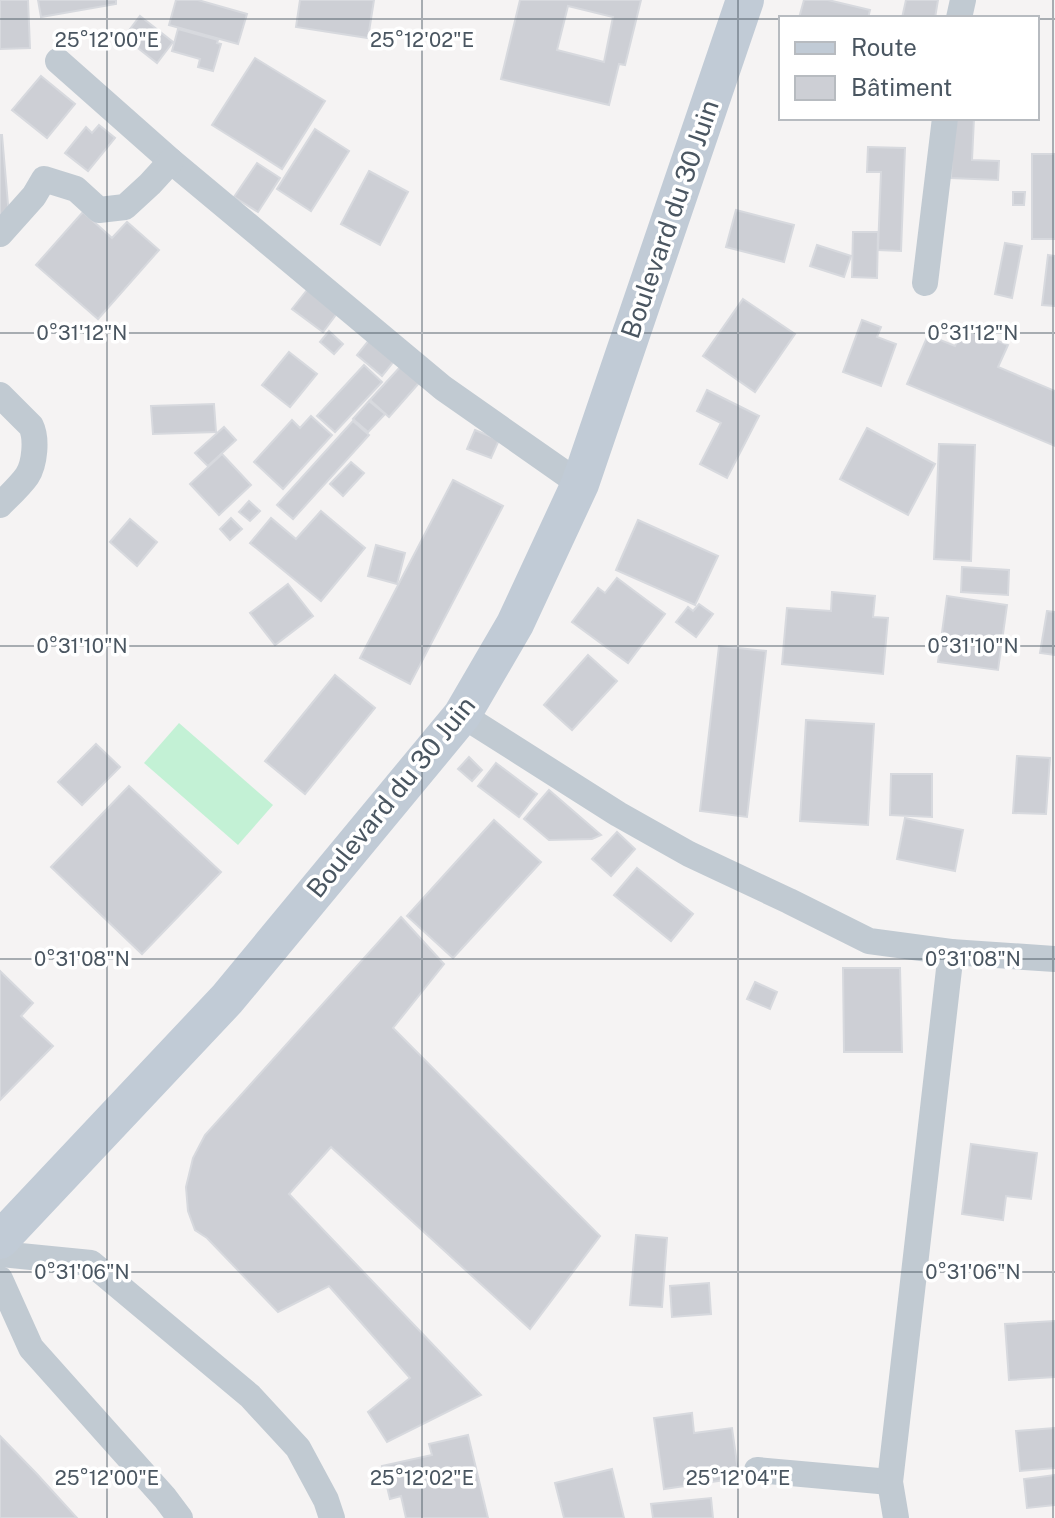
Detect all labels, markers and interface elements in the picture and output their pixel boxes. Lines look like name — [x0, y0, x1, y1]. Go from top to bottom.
legend — [779, 16, 1039, 120]
text: 25°12'00"E — [55, 28, 159, 52]
text: 25°12'02"E — [370, 28, 474, 52]
text: Route — [851, 33, 917, 61]
text: Bâtiment — [851, 73, 952, 101]
street label: Boulevard du 30 Juin — [614, 96, 725, 342]
text: 0°31'12"N — [37, 321, 127, 345]
text: 0°31'12"N — [928, 321, 1018, 345]
text: 0°31'10"N — [36, 634, 128, 658]
text: 0°31'10"N — [927, 634, 1019, 658]
street label: Boulevard du 30 Juin — [300, 690, 481, 904]
text: 0°31'08"N — [34, 947, 130, 971]
text: 0°31'08"N — [925, 947, 1021, 971]
text: 0°31'06"N — [34, 1260, 130, 1284]
text: 0°31'06"N — [925, 1260, 1021, 1284]
text: 25°12'00"E — [55, 1466, 159, 1490]
text: 25°12'02"E — [370, 1466, 474, 1490]
text: 25°12'04"E — [686, 1466, 790, 1490]

